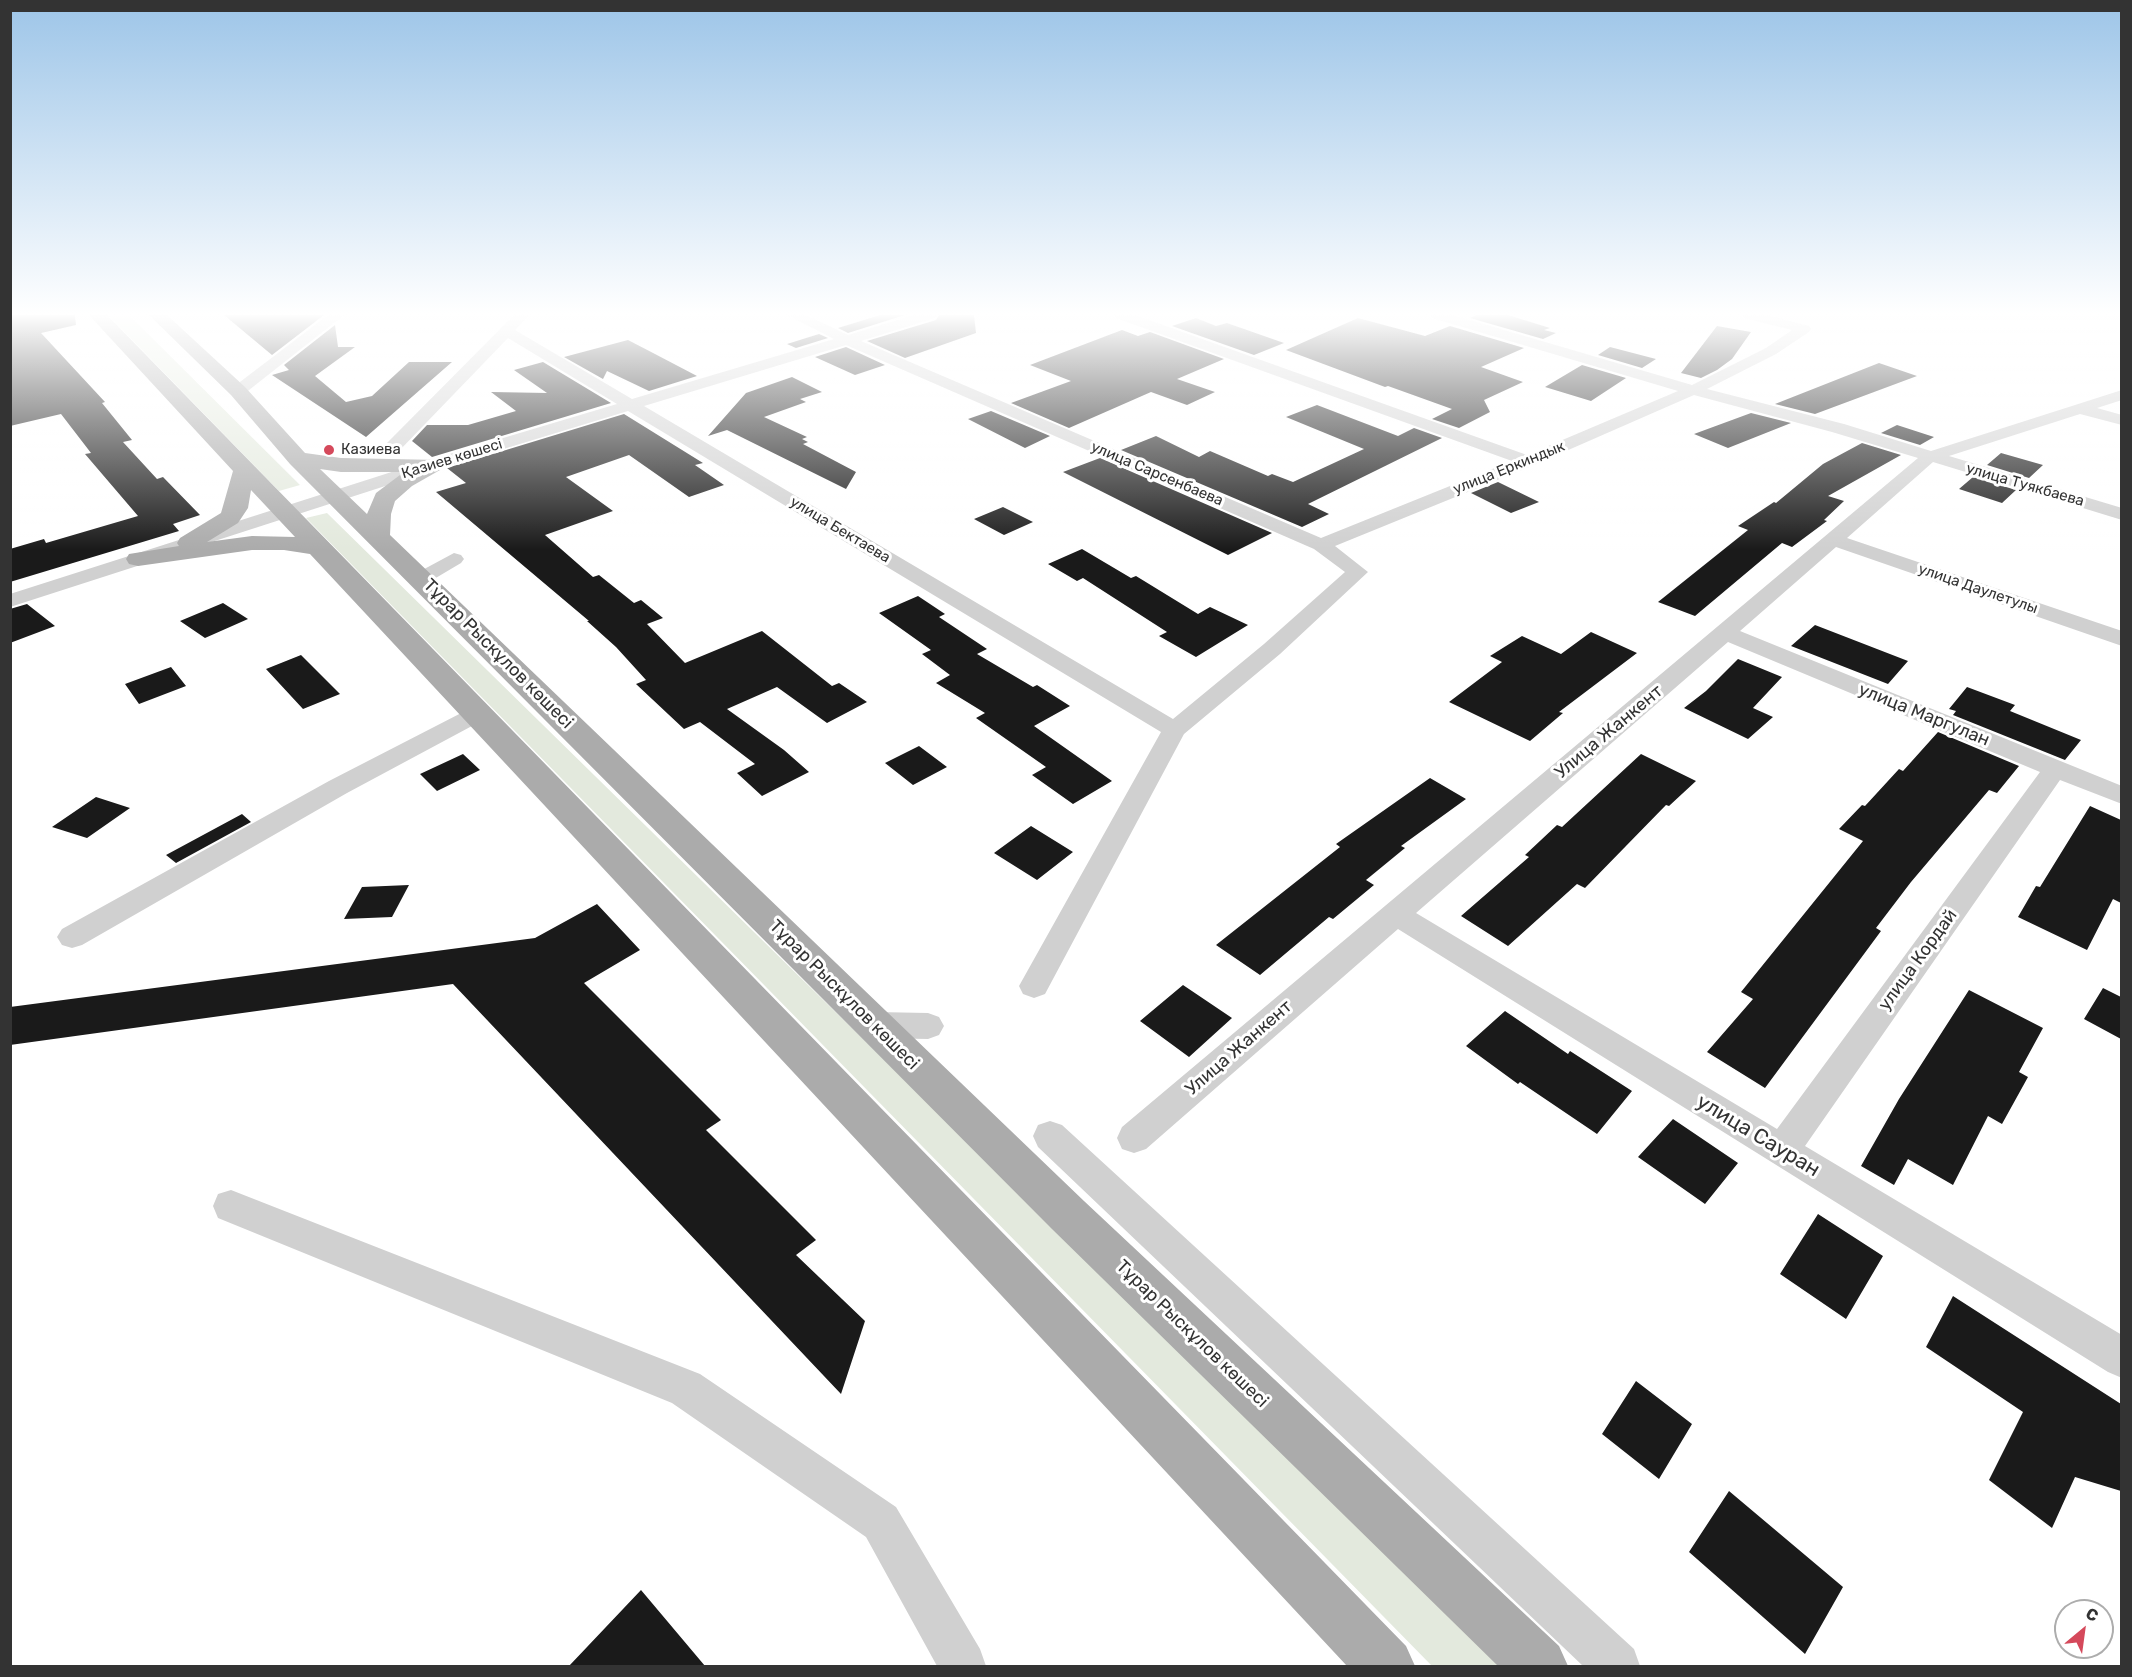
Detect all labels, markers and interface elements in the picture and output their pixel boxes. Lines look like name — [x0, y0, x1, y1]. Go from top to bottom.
street label: Қазиев көшесі — [399, 435, 505, 483]
street label: улица Еркиндык — [1451, 437, 1567, 499]
street label: улица Сарсенбаева — [1088, 438, 1226, 510]
place label: Казиева — [341, 441, 401, 459]
marker: Казиева — [322, 443, 336, 457]
street label: улица Туякбаева — [1964, 460, 2086, 510]
street label: улица Бектаева — [787, 493, 893, 567]
street label: улица Даулетулы — [1916, 560, 2040, 618]
street label: Тұрар Рыскұлов көшесі — [419, 575, 577, 733]
street label: улица Маргулан — [1855, 679, 1993, 751]
street label: Улица Жанкент — [1551, 681, 1667, 783]
street label: улица Кордай — [1874, 905, 1962, 1015]
street label: Тұрар Рыскұлов көшесі — [765, 916, 923, 1074]
street label: Улица Жанкент — [1181, 996, 1297, 1100]
street label: улица Сауран — [1692, 1089, 1824, 1183]
street label: Тұрар Рыскұлов көшесі — [1111, 1256, 1273, 1412]
north arrow — [2054, 1599, 2114, 1659]
text: С — [2082, 1604, 2102, 1626]

